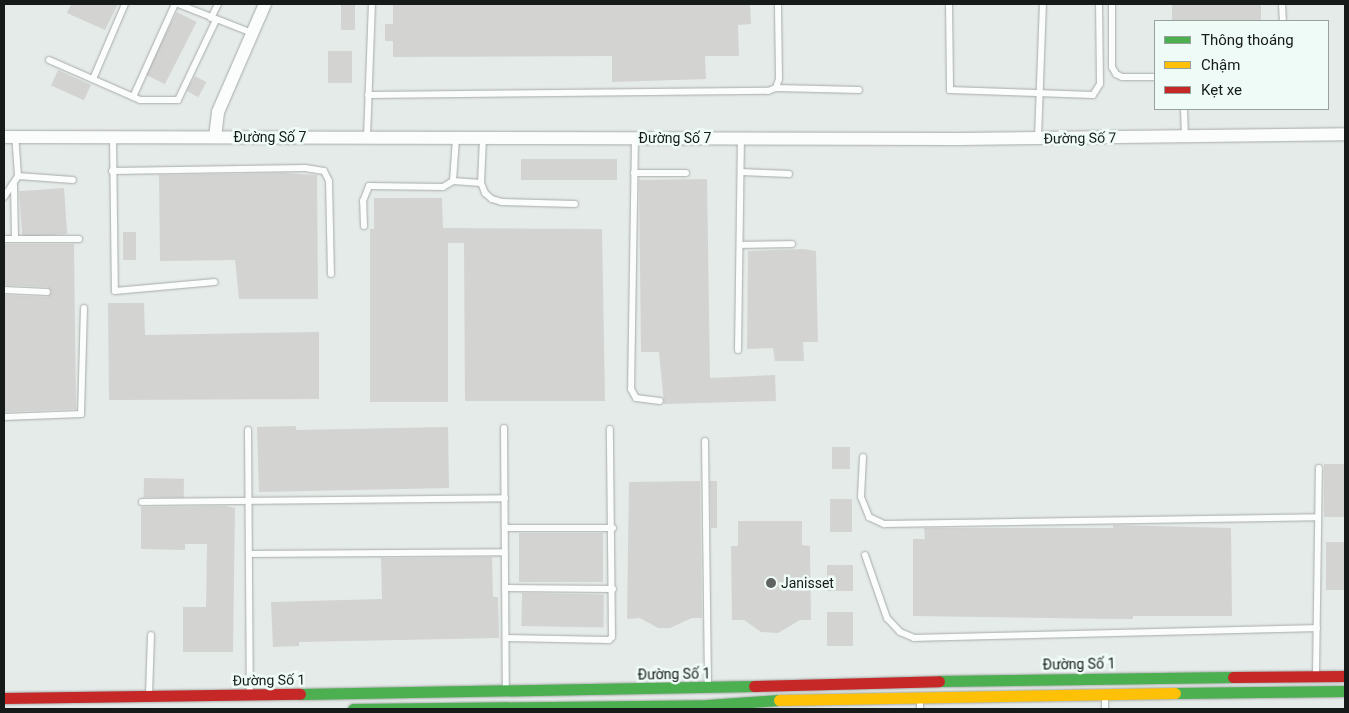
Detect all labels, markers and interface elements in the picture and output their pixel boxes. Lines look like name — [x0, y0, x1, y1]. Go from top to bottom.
legend — [1154, 20, 1329, 110]
text: Thông thoáng — [1201, 31, 1294, 49]
text: Chậm — [1201, 56, 1240, 74]
text: Kẹt xe — [1201, 81, 1242, 99]
street label: Đường Số 7 — [234, 129, 306, 145]
street label: Đường Số 7 — [1043, 129, 1117, 147]
street label: Đường Số 7 — [639, 130, 711, 146]
place label: Janisset — [781, 575, 834, 591]
marker: Janisset — [765, 577, 777, 589]
street label: Đường Số 1 — [1042, 655, 1116, 673]
street label: Đường Số 1 — [637, 665, 711, 683]
street label: Đường Số 1 — [232, 671, 306, 689]

